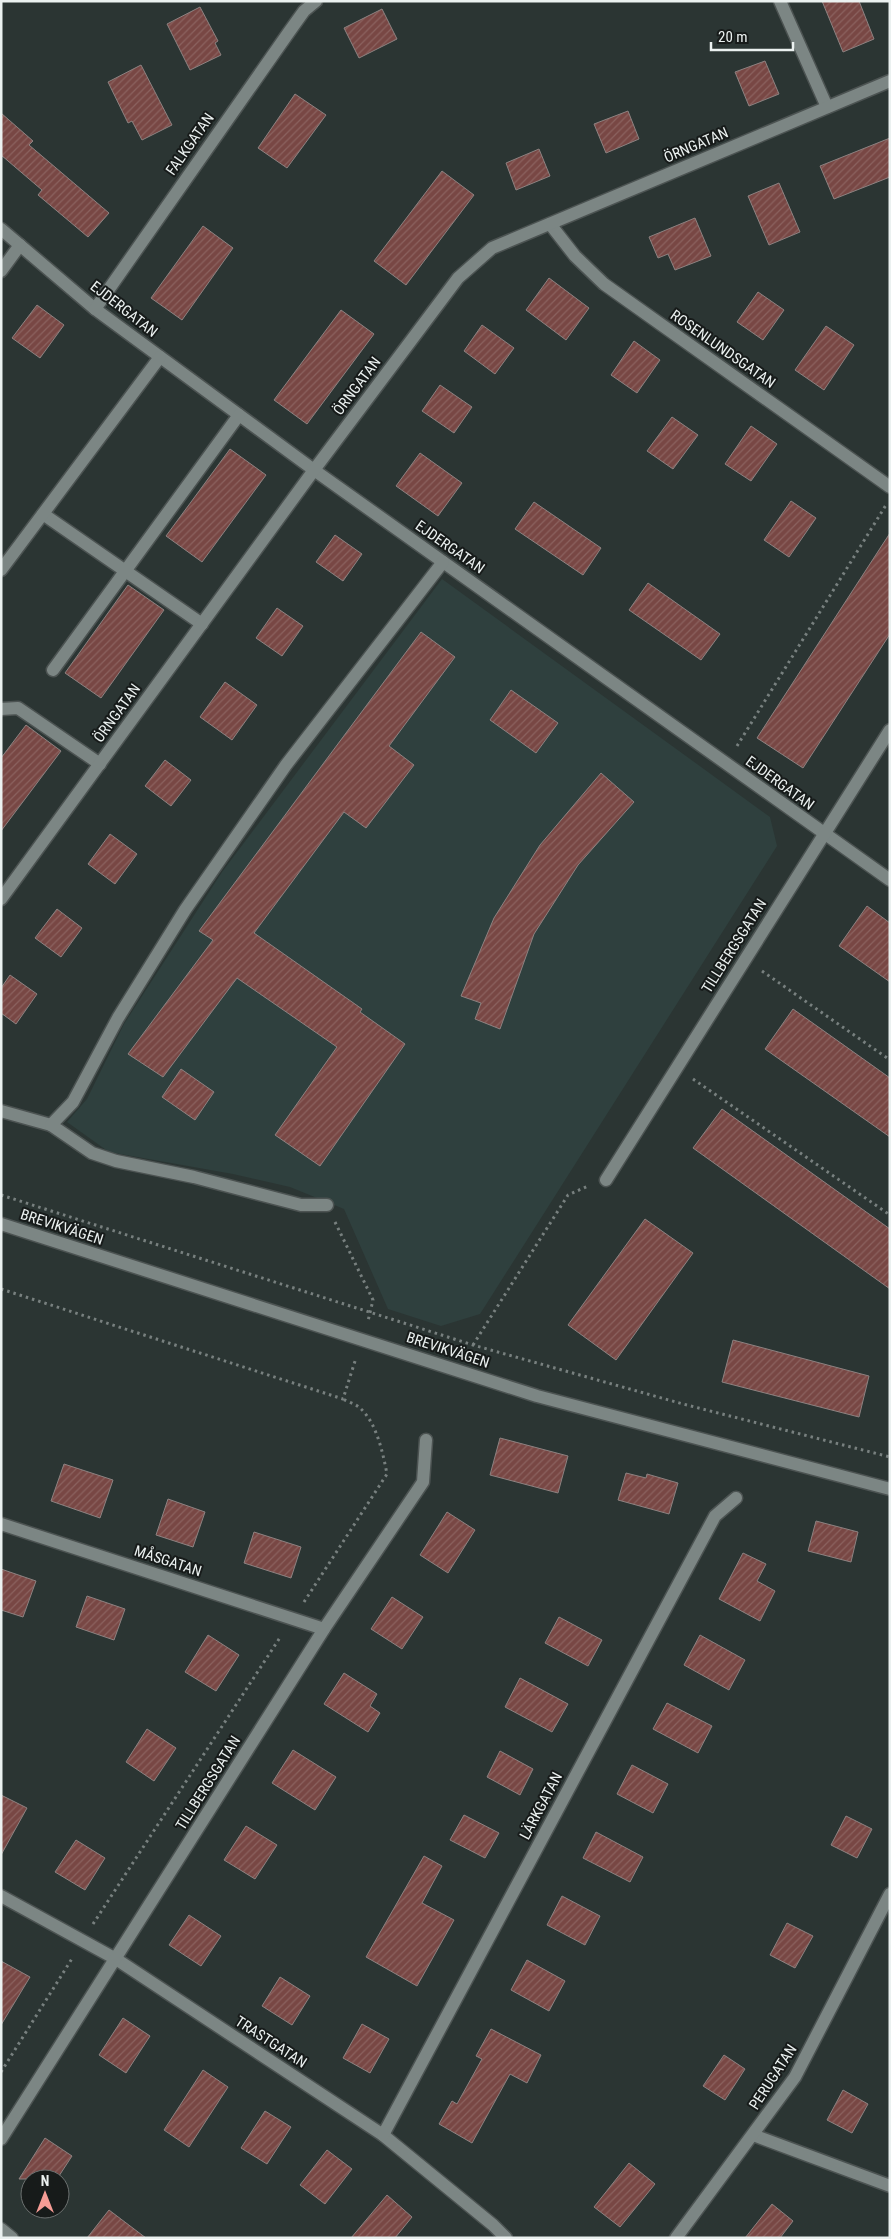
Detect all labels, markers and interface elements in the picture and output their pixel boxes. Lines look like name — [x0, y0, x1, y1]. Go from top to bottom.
scale bar — [711, 20, 794, 52]
text: 20 m — [718, 28, 748, 46]
street label: FALKGATAN — [162, 110, 218, 178]
street label: ÖRNGATAN — [661, 123, 731, 167]
street label: EJDERGATAN — [87, 277, 161, 341]
street label: ROSENLUNDSGATAN — [667, 306, 779, 392]
street label: ÖRNGATAN — [329, 353, 385, 419]
street label: EJDERGATAN — [412, 517, 488, 577]
street label: ÖRNGATAN — [90, 680, 144, 746]
street label: EJDERGATAN — [742, 752, 818, 814]
street label: TILLBERGSGATAN — [698, 896, 770, 996]
street label: BREVIKVÄGEN — [18, 1205, 106, 1249]
street label: BREVIKVÄGEN — [404, 1328, 492, 1372]
street label: MÅSGATAN — [132, 1542, 204, 1580]
street label: TILLBERGSGATAN — [172, 1733, 244, 1833]
street label: LÄRKGATAN — [516, 1769, 566, 1843]
street label: TRASTGATAN — [232, 2012, 310, 2072]
street label: PERUGATAN — [745, 2041, 801, 2113]
north arrow — [20, 2169, 70, 2219]
text: N — [41, 2173, 49, 2189]

